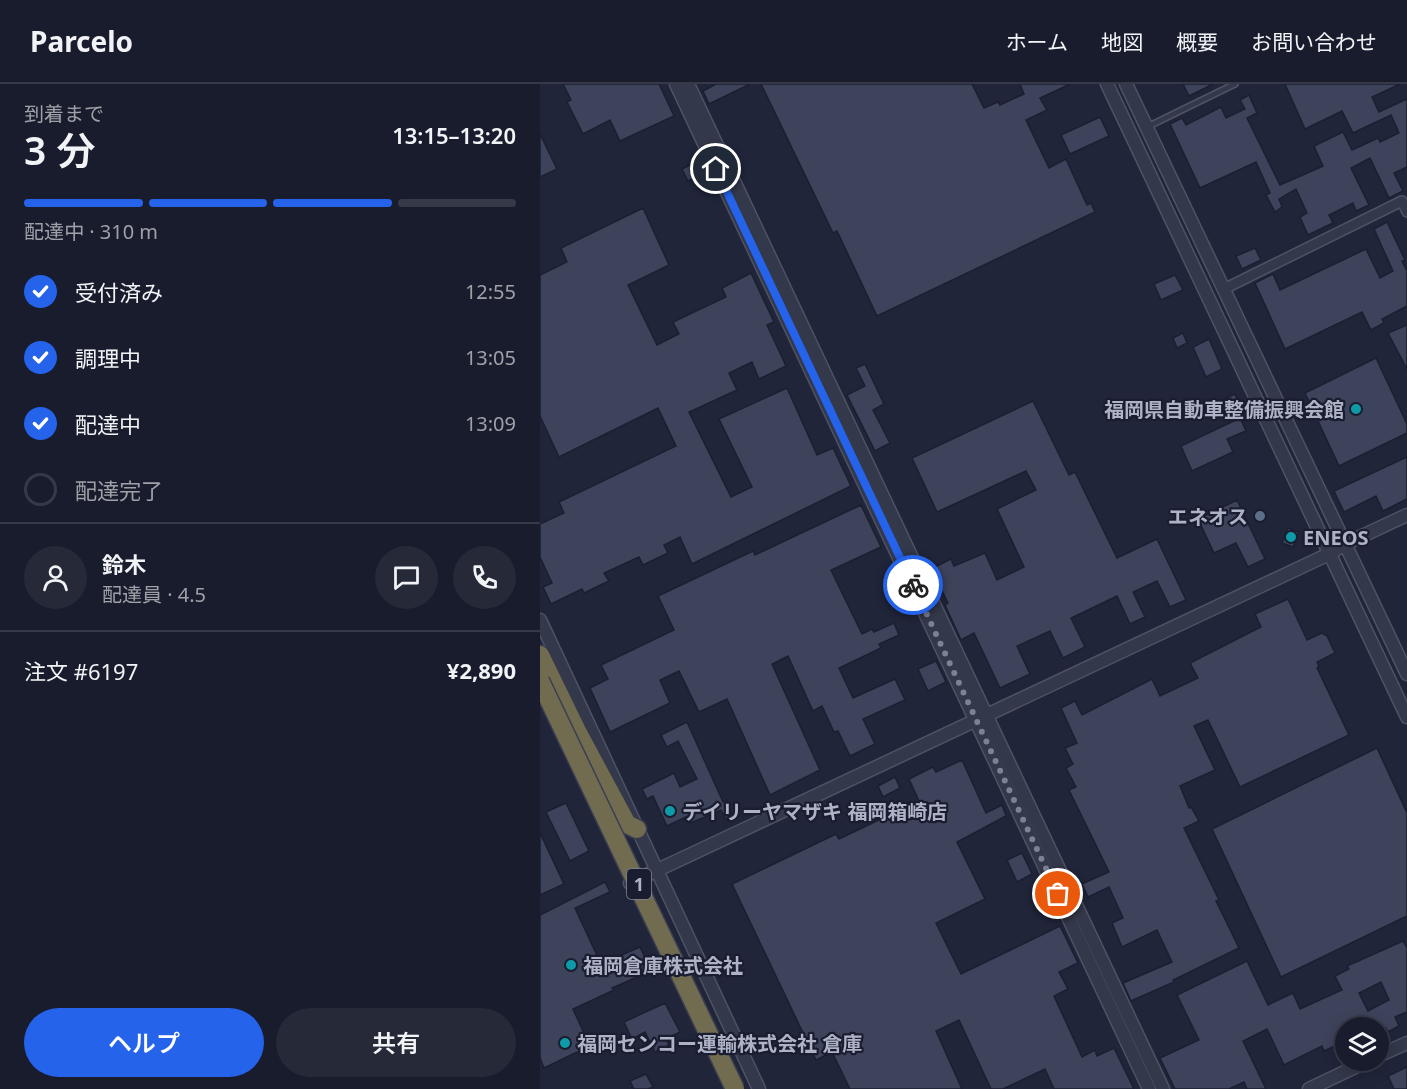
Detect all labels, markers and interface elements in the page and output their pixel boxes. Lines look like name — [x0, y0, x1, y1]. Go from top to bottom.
text: Parcelo — [30, 22, 133, 60]
text: ホーム — [1006, 28, 1068, 56]
text: 地図 — [1101, 28, 1143, 56]
text: 概要 — [1176, 28, 1218, 56]
text: お問い合わせ — [1251, 28, 1377, 56]
text: 到着まで — [24, 100, 104, 127]
text: 13:15–13:20 — [392, 120, 516, 150]
text: 3 分 — [24, 123, 95, 176]
pin — [690, 143, 741, 194]
icon: home — [699, 152, 732, 185]
text: 配達中 · 310 m — [24, 218, 158, 245]
icon: check — [24, 275, 57, 308]
text: 受付済み — [75, 277, 163, 307]
text: 12:55 — [465, 278, 516, 305]
icon: check — [24, 341, 57, 374]
text: 調理中 — [75, 343, 141, 373]
text: 13:05 — [465, 344, 516, 371]
place label: 福岡県自動車整備振興会館 — [1104, 396, 1344, 423]
marker: 福岡県自動車整備振興会館 — [1349, 402, 1363, 416]
icon: check — [24, 407, 57, 440]
text: 配達中 — [75, 409, 141, 439]
text: 13:09 — [465, 410, 516, 437]
text: 配達完了 — [75, 475, 163, 505]
place label: エネオス — [1168, 503, 1248, 530]
marker: エネオス — [1253, 509, 1267, 523]
place label: ENEOS — [1303, 524, 1369, 551]
marker: ENEOS — [1284, 530, 1298, 544]
button: person — [24, 546, 87, 609]
button: chat — [375, 546, 438, 609]
button: phone — [453, 546, 516, 609]
text: 鈴木 — [102, 549, 146, 579]
courier — [883, 555, 943, 615]
icon: bike — [897, 569, 930, 602]
text: 配達員 · 4.5 — [102, 581, 206, 608]
text: ¥2,890 — [447, 655, 516, 685]
text: 注文 #6197 — [24, 656, 138, 686]
place label: デイリーヤマザキ 福岡箱崎店 — [682, 798, 947, 825]
marker: デイリーヤマザキ 福岡箱崎店 — [663, 804, 677, 818]
pin — [1032, 868, 1083, 919]
road number: 1 — [627, 869, 651, 899]
icon: bag — [1041, 877, 1074, 910]
place label: 福岡倉庫株式会社 — [583, 952, 743, 979]
marker: 福岡倉庫株式会社 — [564, 958, 578, 972]
button: ヘルプ — [24, 1008, 264, 1077]
button: 共有 — [276, 1008, 516, 1077]
map controls — [1335, 1017, 1389, 1071]
button: layers — [1335, 1017, 1389, 1071]
place label: 福岡センコー運輸株式会社 倉庫 — [577, 1030, 862, 1057]
marker: 福岡センコー運輸株式会社 倉庫 — [558, 1036, 572, 1050]

